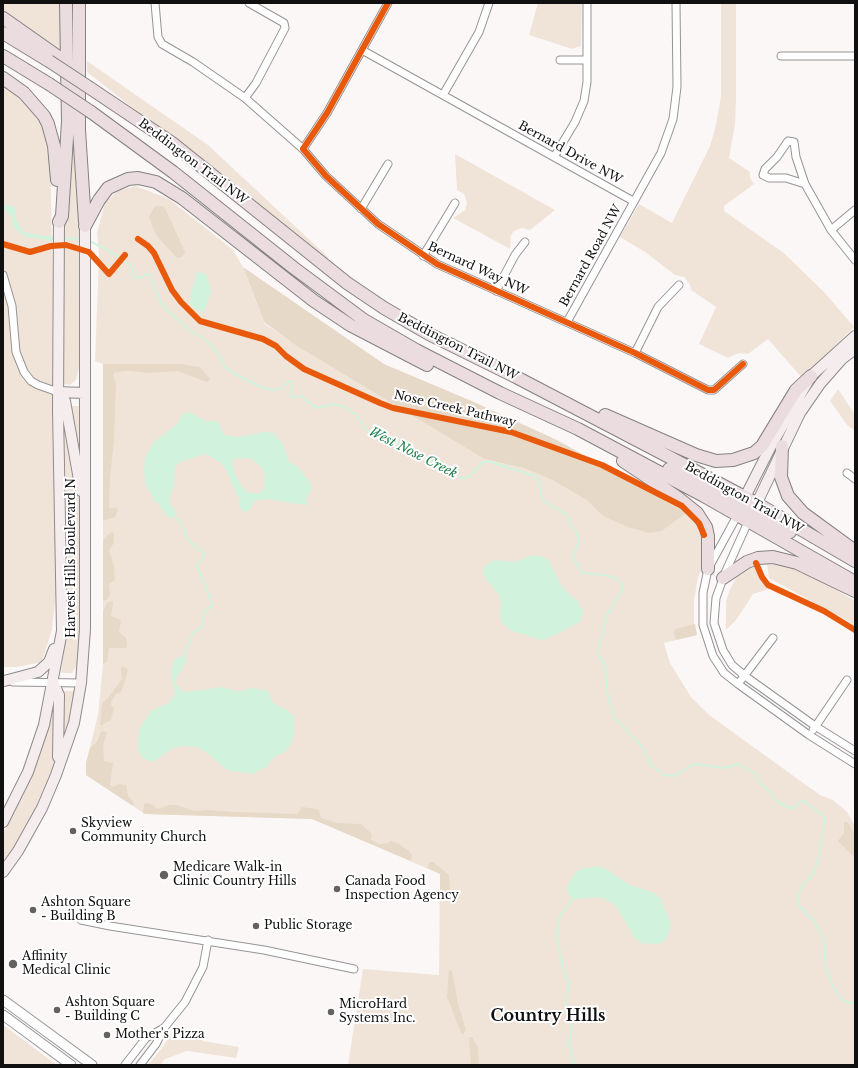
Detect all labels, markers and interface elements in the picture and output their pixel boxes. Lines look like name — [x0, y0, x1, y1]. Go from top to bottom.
street label: Beddington Trail NW — [135, 116, 251, 208]
street label: Bernard Drive NW — [516, 118, 624, 188]
street label: Bernard Road NW — [557, 203, 625, 309]
street label: Bernard Way NW — [425, 239, 531, 299]
street label: Beddington Trail NW — [395, 310, 521, 384]
street label: Nose Creek Pathway — [392, 388, 518, 430]
water label: West Nose Creek — [366, 424, 460, 482]
street label: Beddington Trail NW — [682, 459, 806, 537]
street label: Harvest Hills Boulevard N — [65, 478, 79, 638]
place label: Skyview Community Church — [81, 817, 206, 845]
marker: Skyview Community Church — [68, 826, 78, 836]
place label: Medicare Walk-in Clinic Country Hills — [173, 861, 296, 889]
marker: Medicare Walk-in Clinic Country Hills — [158, 869, 170, 881]
place label: Canada Food Inspection Agency — [345, 875, 459, 903]
marker: Canada Food Inspection Agency — [332, 884, 342, 894]
place label: Ashton Square - Building B — [41, 896, 131, 924]
marker: Ashton Square - Building B — [28, 905, 38, 915]
place label: Public Storage — [264, 919, 352, 933]
marker: Public Storage — [251, 921, 261, 931]
place label: Affinity Medical Clinic — [22, 950, 111, 978]
marker: Affinity Medical Clinic — [7, 958, 19, 970]
place label: Ashton Square - Building C — [65, 996, 155, 1024]
place label: MicroHard Systems Inc. — [339, 998, 415, 1026]
marker: Ashton Square - Building C — [52, 1005, 62, 1015]
district label: Country Hills — [490, 1006, 606, 1026]
marker: MicroHard Systems Inc. — [326, 1007, 336, 1017]
place label: Mother's Pizza — [115, 1028, 205, 1042]
marker: Mother's Pizza — [102, 1030, 112, 1040]

